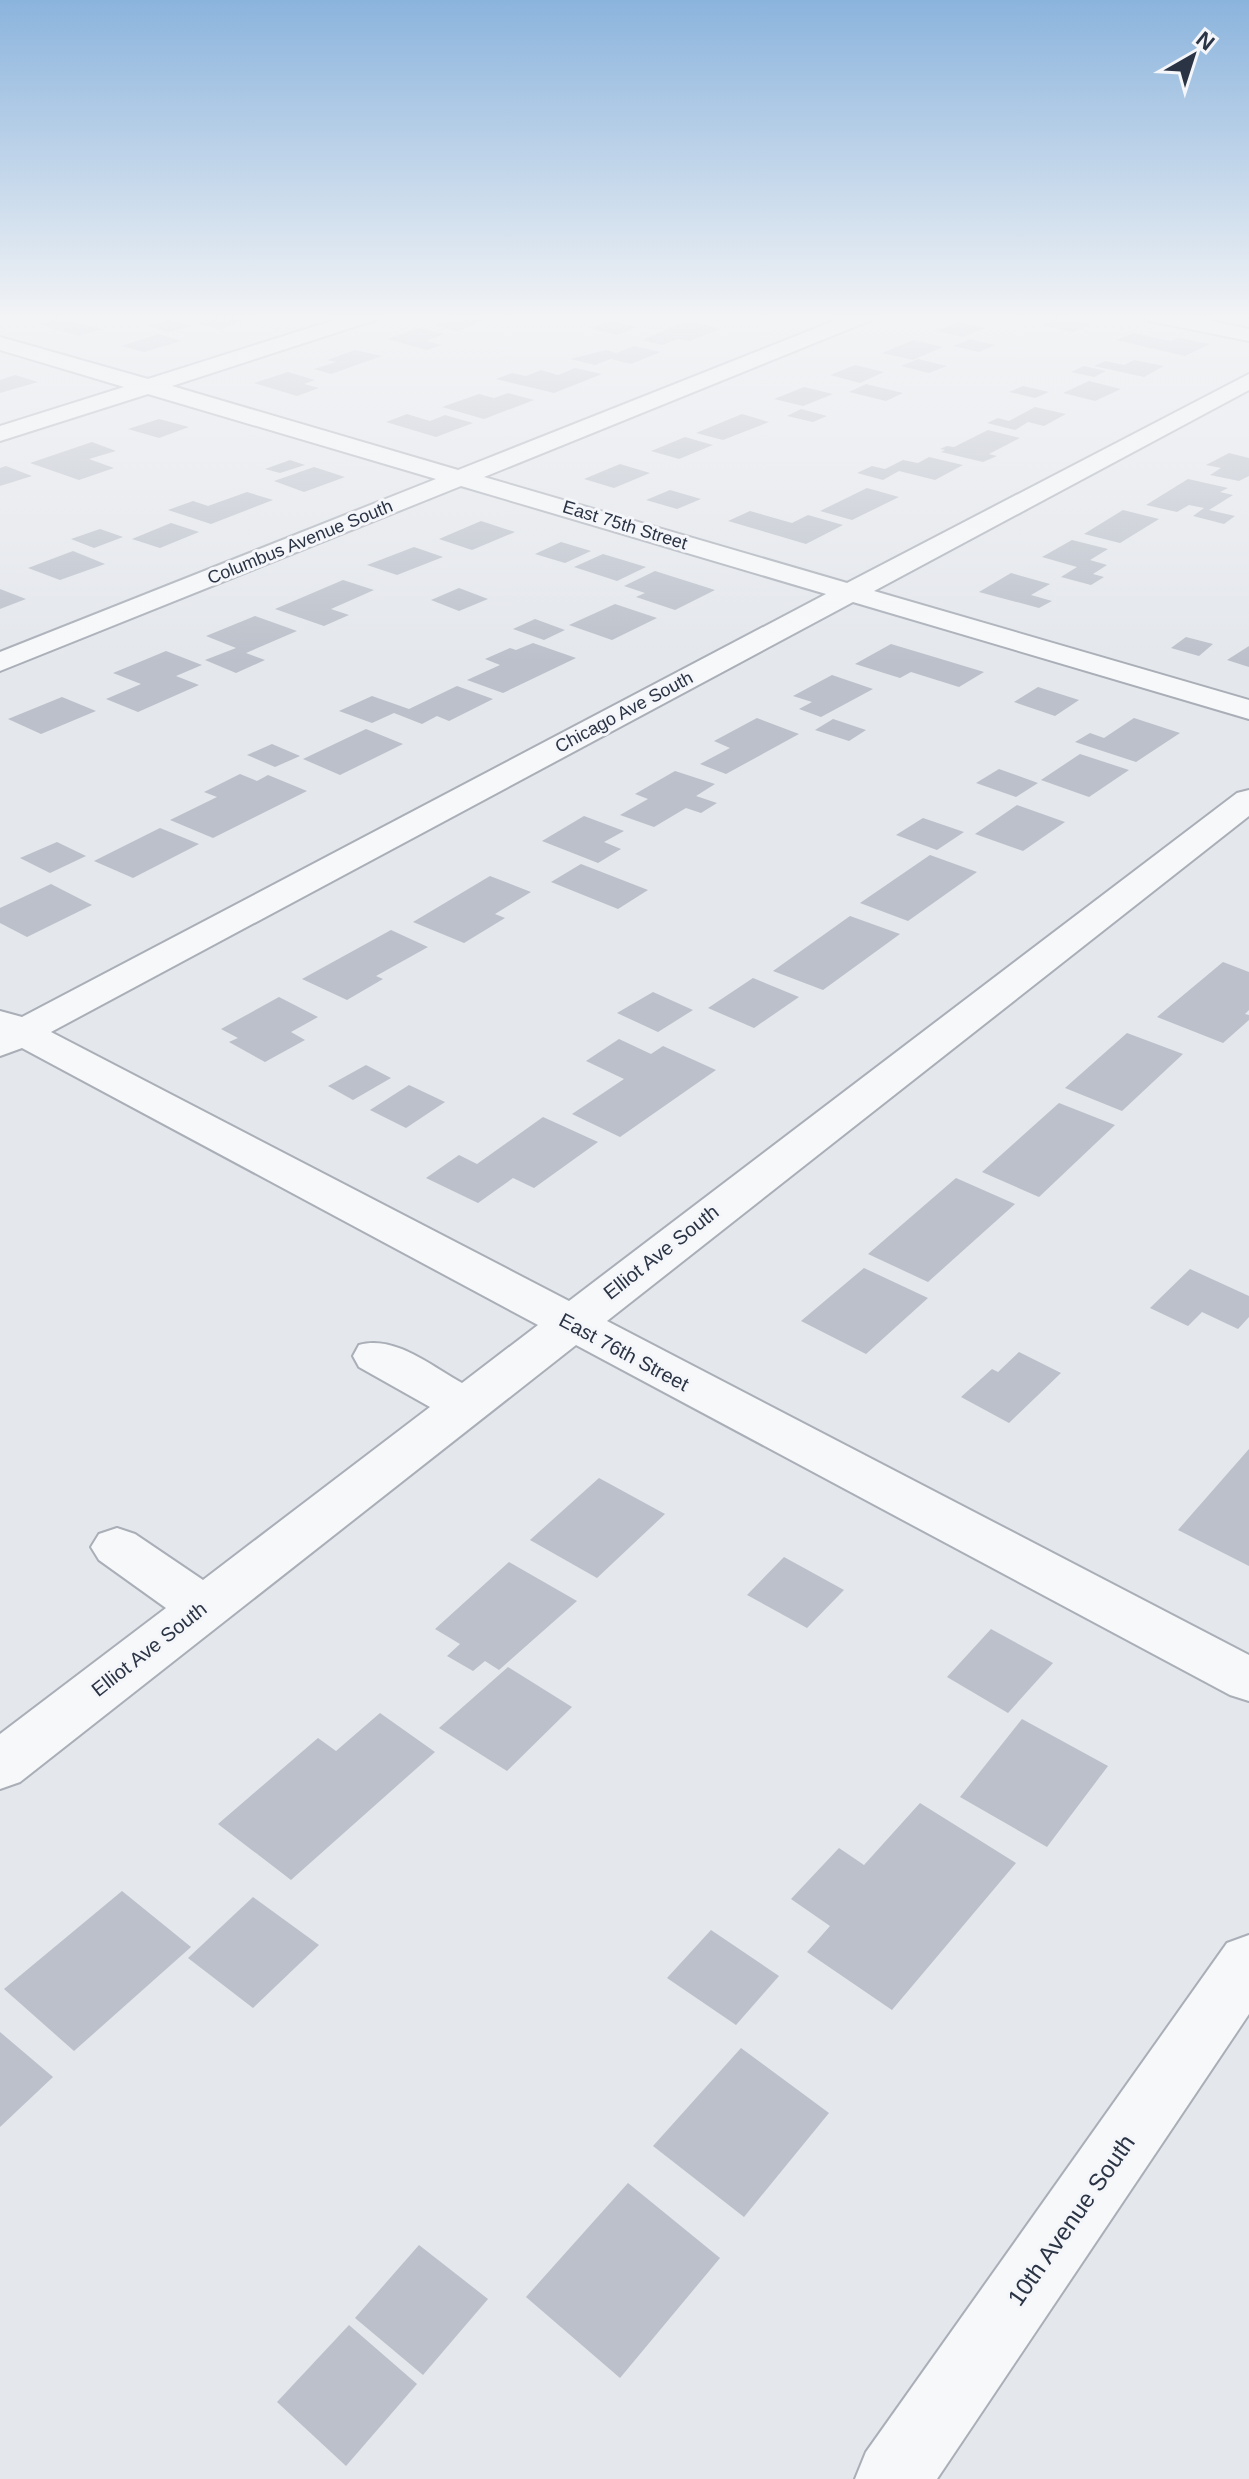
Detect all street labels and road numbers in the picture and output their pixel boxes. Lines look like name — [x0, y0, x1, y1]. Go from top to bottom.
street label: Columbus Avenue South — [205, 496, 395, 588]
street label: East 75th Street — [560, 497, 690, 553]
street label: Chicago Ave South — [552, 667, 696, 757]
street label: Elliot Ave South — [599, 1200, 723, 1304]
street label: East 76th Street — [556, 1309, 693, 1396]
street label: Elliot Ave South — [87, 1597, 211, 1701]
street label: 10th Avenue South — [1002, 2129, 1140, 2311]

